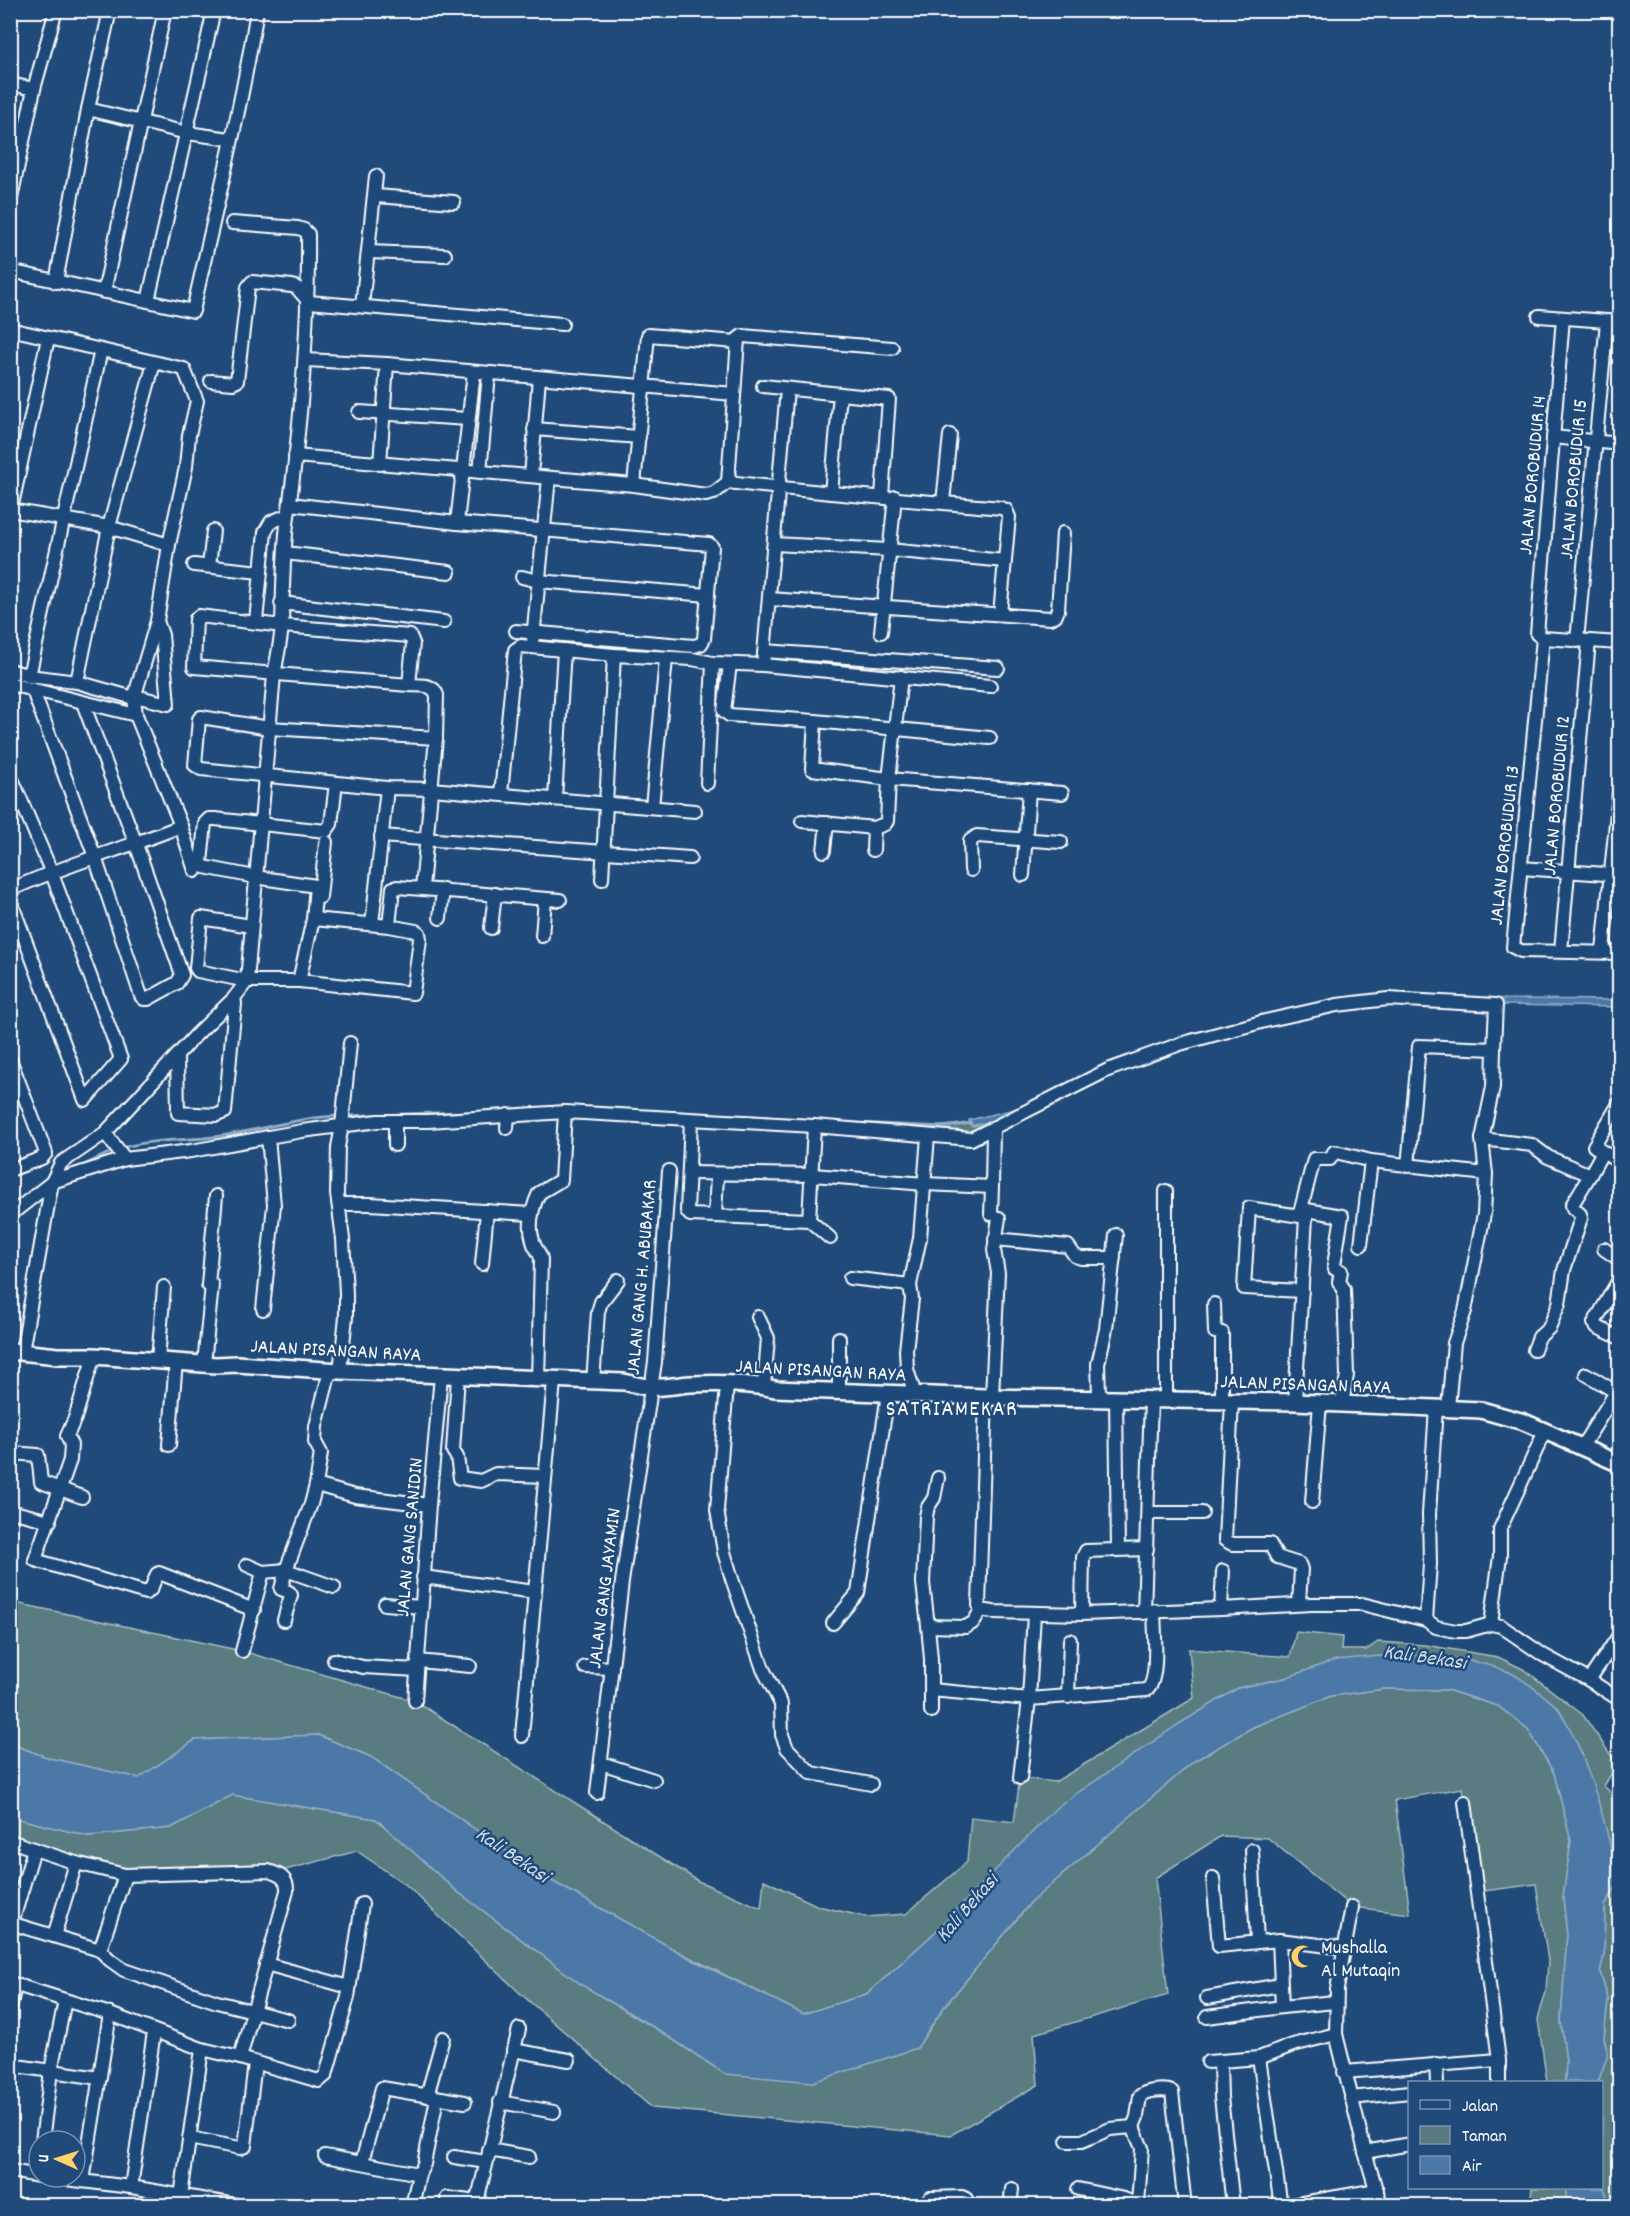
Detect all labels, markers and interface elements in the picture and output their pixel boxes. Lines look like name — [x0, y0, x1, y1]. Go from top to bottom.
street label: JALAN BOROBUDUR 14 — [1513, 394, 1555, 556]
street label: JALAN BOROBUDUR 15 — [1554, 398, 1596, 561]
street label: JALAN BOROBUDUR 12 — [1537, 714, 1579, 876]
street label: JALAN BOROBUDUR 13 — [1484, 764, 1528, 927]
street label: JALAN GANG H. ABUBAKAR — [621, 1178, 665, 1376]
street label: JALAN PISANGAN RAYA — [250, 1334, 422, 1370]
street label: JALAN PISANGAN RAYA — [735, 1354, 907, 1390]
street label: JALAN PISANGAN RAYA — [1220, 1369, 1392, 1403]
district label: SATRIAMEKAR — [886, 1395, 1018, 1426]
street label: JALAN GANG SANIDIN — [390, 1457, 432, 1618]
street label: JALAN GANG JAYAMIN — [582, 1506, 630, 1670]
water label: Kali Bekasi — [1381, 1638, 1471, 1680]
water label: Kali Bekasi — [468, 1821, 557, 1894]
water label: Kali Bekasi — [930, 1865, 1009, 1950]
place label: Mushalla Al Mutaqin — [1321, 1935, 1400, 1986]
mosque icon: Mushalla Al Mutaqin — [1290, 1944, 1316, 1970]
legend — [1408, 2081, 1603, 2189]
text: Jalan — [1462, 2095, 1498, 2120]
text: Taman — [1462, 2125, 1507, 2150]
north arrow — [27, 2129, 87, 2189]
text: U — [33, 2154, 56, 2163]
text: Air — [1462, 2155, 1482, 2180]

